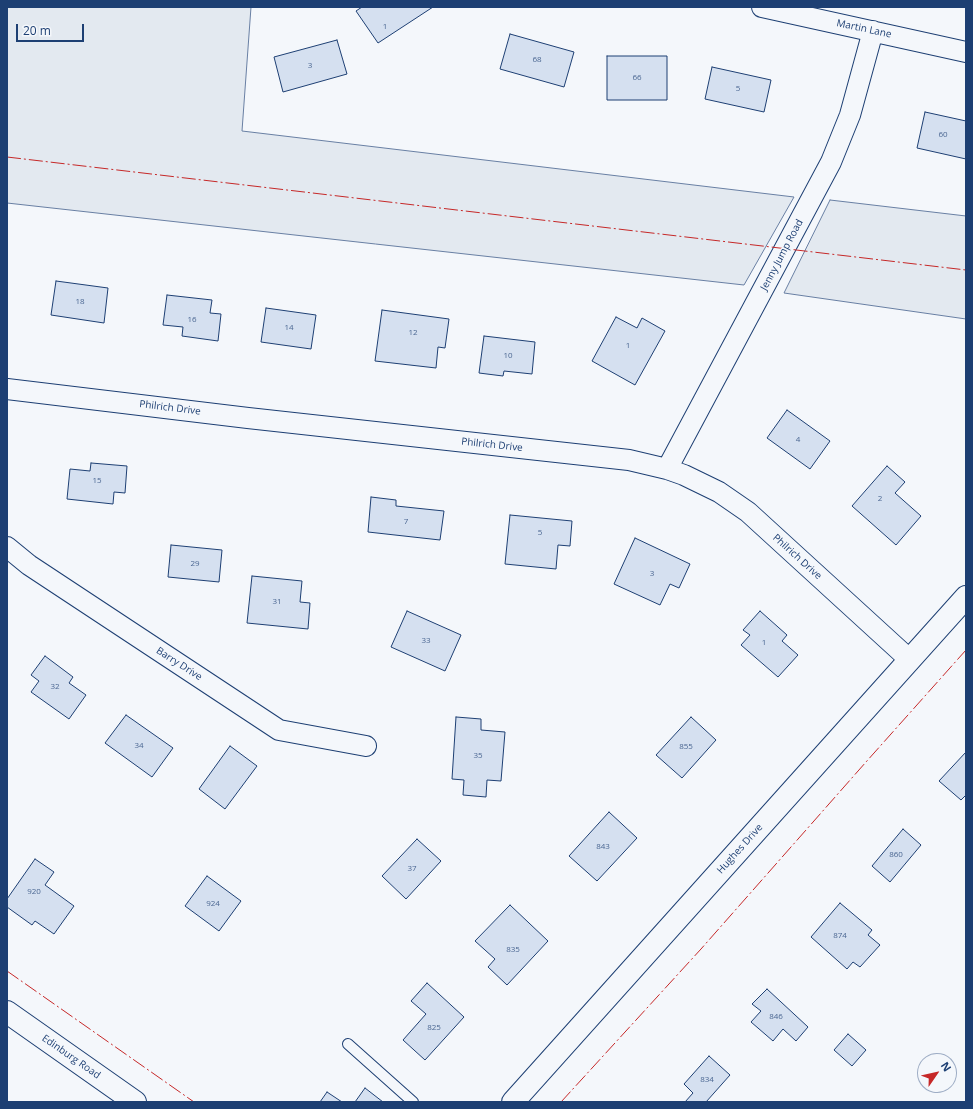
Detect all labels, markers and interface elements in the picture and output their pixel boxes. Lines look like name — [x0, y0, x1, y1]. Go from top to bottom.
scale bar — [18, 16, 86, 42]
street label: Martin Lane — [835, 17, 893, 41]
text: 20 m — [23, 22, 51, 39]
house number: 1 — [383, 22, 387, 32]
house number: 68 — [532, 55, 542, 65]
house number: 3 — [308, 61, 312, 71]
house number: 66 — [632, 73, 642, 83]
house number: 5 — [736, 84, 740, 94]
house number: 60 — [938, 130, 948, 140]
street label: Jenny Jump Road — [758, 217, 806, 293]
house number: 18 — [75, 297, 85, 307]
house number: 16 — [187, 315, 197, 325]
house number: 14 — [284, 323, 294, 333]
house number: 12 — [408, 328, 418, 338]
house number: 1 — [626, 341, 630, 351]
house number: 10 — [503, 351, 513, 361]
street label: Philrich Drive — [139, 398, 201, 418]
house number: 4 — [796, 435, 800, 445]
street label: Philrich Drive — [461, 436, 523, 454]
house number: 15 — [92, 476, 102, 486]
house number: 2 — [878, 494, 882, 504]
house number: 7 — [404, 517, 408, 527]
house number: 5 — [538, 528, 542, 538]
street label: Philrich Drive — [770, 532, 824, 582]
house number: 29 — [190, 559, 200, 569]
house number: 3 — [650, 569, 654, 579]
house number: 31 — [272, 597, 282, 607]
house number: 33 — [421, 636, 431, 646]
house number: 1 — [762, 638, 766, 648]
street label: Barry Drive — [154, 645, 204, 683]
house number: 32 — [50, 682, 60, 692]
house number: 34 — [134, 741, 144, 751]
house number: 855 — [679, 742, 693, 752]
house number: 35 — [473, 751, 483, 761]
street label: Hughes Drive — [715, 822, 765, 876]
house number: 843 — [596, 842, 610, 852]
house number: 860 — [889, 850, 903, 860]
house number: 37 — [407, 864, 417, 874]
house number: 920 — [27, 887, 41, 897]
house number: 924 — [206, 899, 220, 909]
house number: 874 — [833, 931, 847, 941]
house number: 835 — [506, 945, 520, 955]
house number: 846 — [769, 1012, 783, 1022]
house number: 825 — [427, 1023, 441, 1033]
street label: Edinburg Road — [39, 1032, 103, 1082]
north arrow — [917, 1053, 957, 1093]
text: N — [938, 1059, 955, 1074]
house number: 834 — [700, 1075, 714, 1085]

